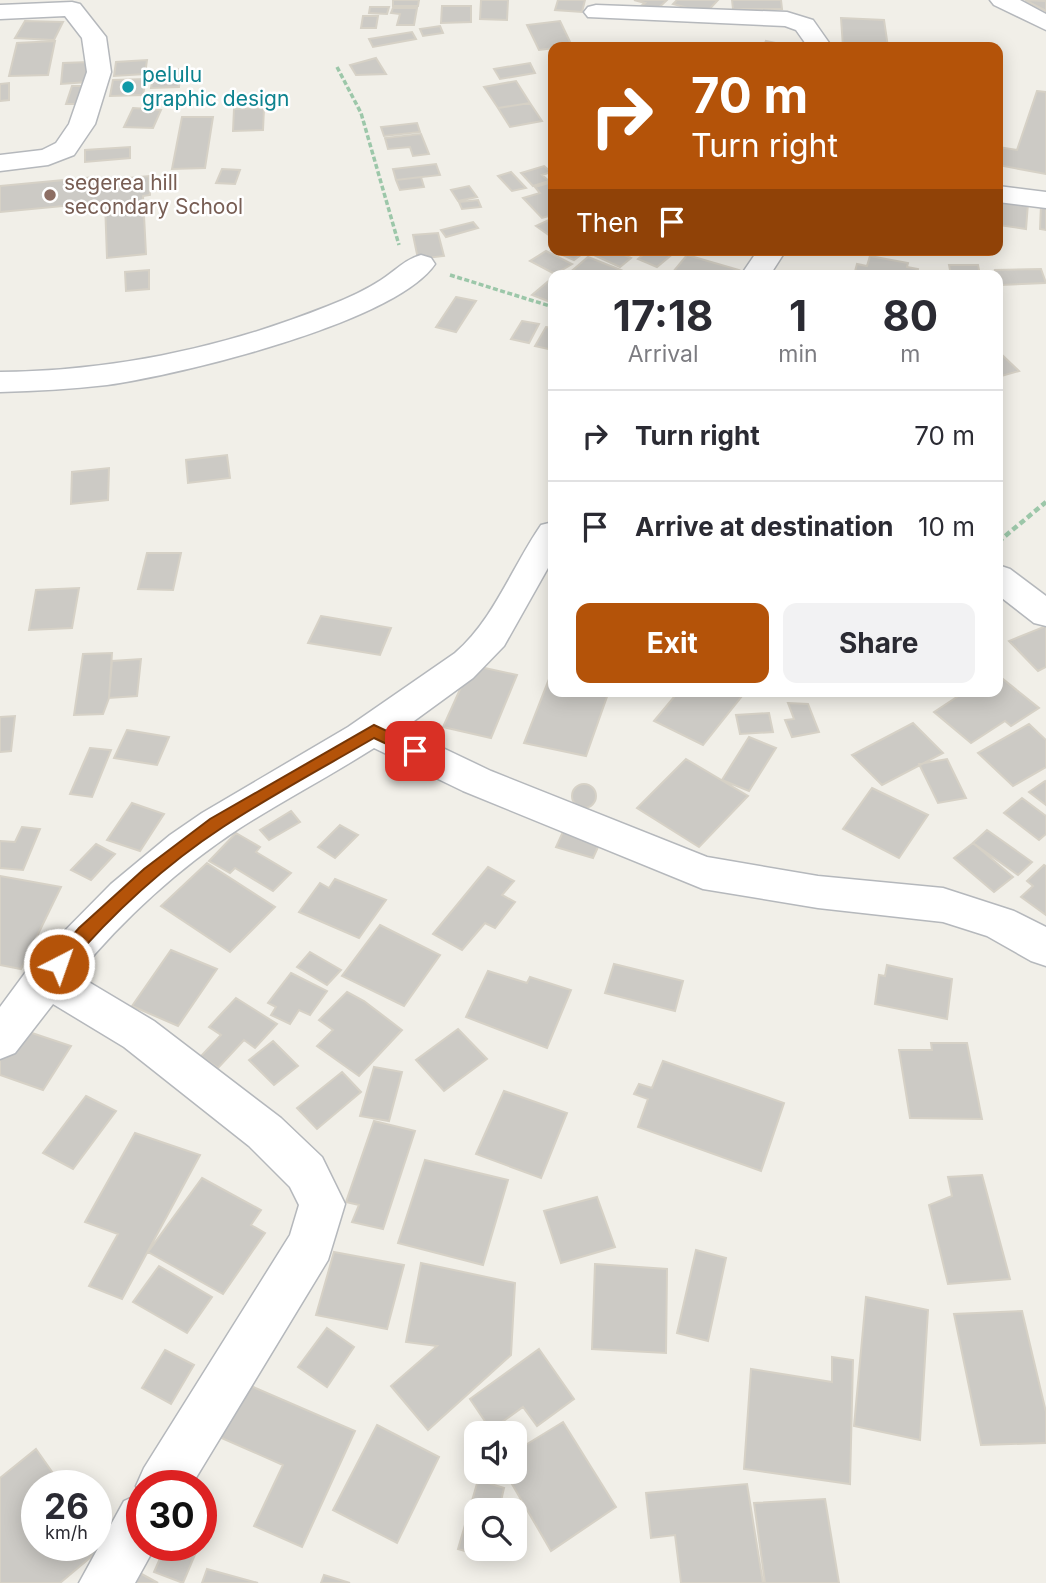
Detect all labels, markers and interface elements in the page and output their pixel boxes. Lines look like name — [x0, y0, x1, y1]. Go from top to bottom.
place label: pelulu graphic design — [142, 62, 289, 111]
text: 70 m — [691, 66, 808, 125]
icon: right — [576, 70, 667, 161]
marker: pelulu graphic design — [120, 79, 136, 95]
text: Turn right — [691, 126, 838, 165]
place label: segerea hill secondary School — [64, 170, 243, 219]
marker: segerea hill secondary School — [42, 187, 58, 203]
icon: arrive — [653, 203, 691, 241]
text: Then — [576, 207, 639, 238]
text: 17:18 — [613, 290, 713, 341]
text: 1 — [789, 290, 807, 341]
text: 80 — [882, 290, 938, 341]
text: Arrival — [628, 340, 699, 368]
text: min — [778, 340, 818, 368]
text: m — [900, 340, 920, 368]
icon: right — [576, 417, 614, 455]
text: Turn right — [635, 420, 760, 451]
text: 70 m — [914, 420, 975, 451]
icon: arrive — [576, 508, 614, 546]
text: Arrive at destination — [635, 511, 894, 542]
text: 10 m — [918, 511, 975, 542]
button: Exit — [576, 603, 769, 683]
button: Share — [783, 603, 975, 683]
pin — [385, 721, 445, 781]
icon: arrive — [396, 732, 434, 770]
position arrow — [22, 927, 96, 1001]
map controls — [464, 1421, 527, 1561]
button: sound — [464, 1421, 527, 1484]
speed limit sign: 30 — [126, 1470, 217, 1561]
text: 26 — [44, 1485, 89, 1527]
button: search — [464, 1498, 527, 1561]
text: km/h — [45, 1522, 88, 1543]

